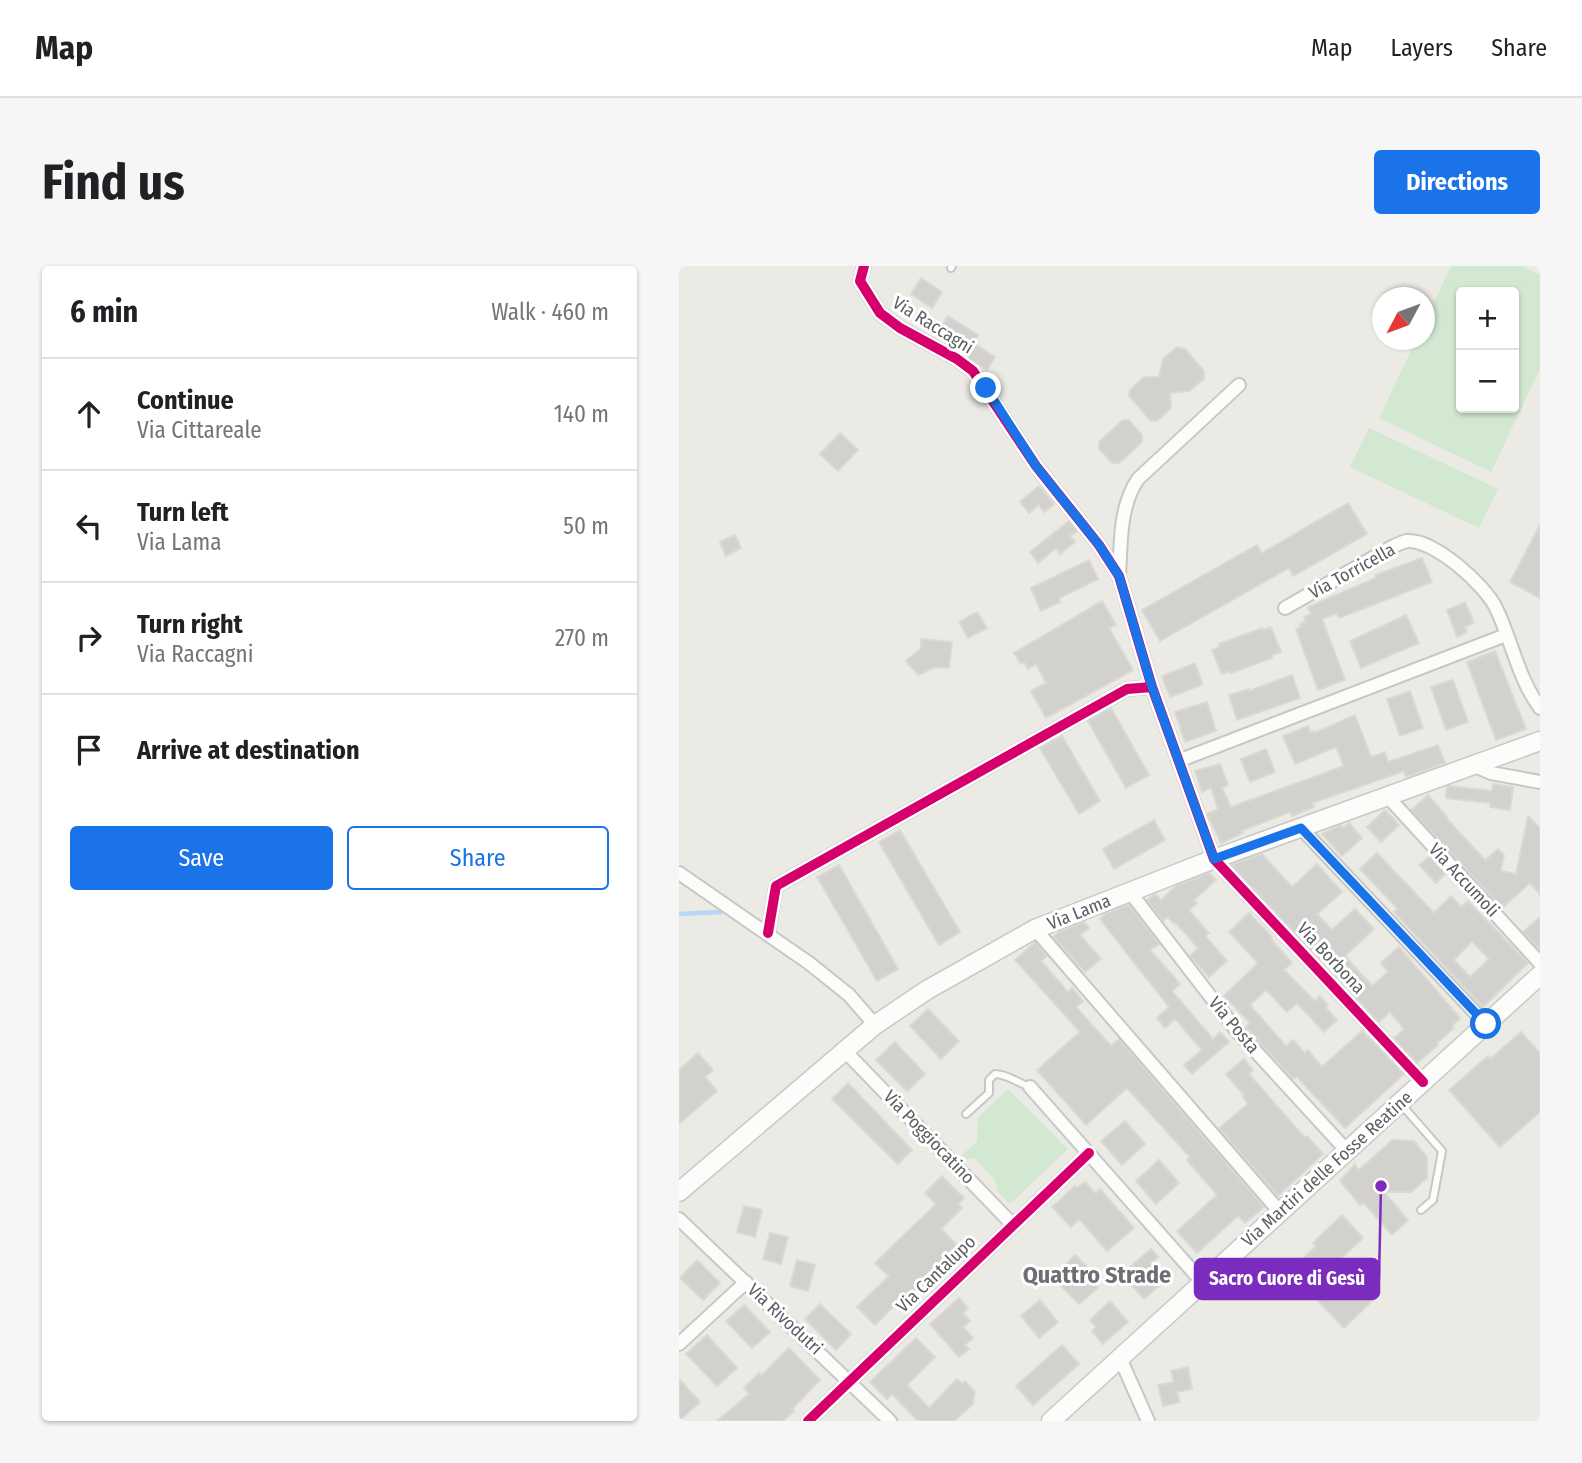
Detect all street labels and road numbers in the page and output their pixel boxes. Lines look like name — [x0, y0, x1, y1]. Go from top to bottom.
street label: Via Raccagni — [888, 292, 978, 358]
street label: Via Torricella — [1305, 538, 1399, 604]
street label: Via Accumoli — [1424, 838, 1504, 922]
street label: Via Lama — [1044, 889, 1114, 935]
street label: Via Borbona — [1292, 918, 1370, 998]
street label: Via Posta — [1204, 992, 1264, 1058]
street label: Via Poggiocatino — [879, 1086, 979, 1188]
street label: Via Martiri delle Fosse Reatine — [1237, 1086, 1417, 1251]
street label: Via Cantalupo — [892, 1231, 980, 1317]
street label: Via Rivodutri — [743, 1279, 827, 1359]

